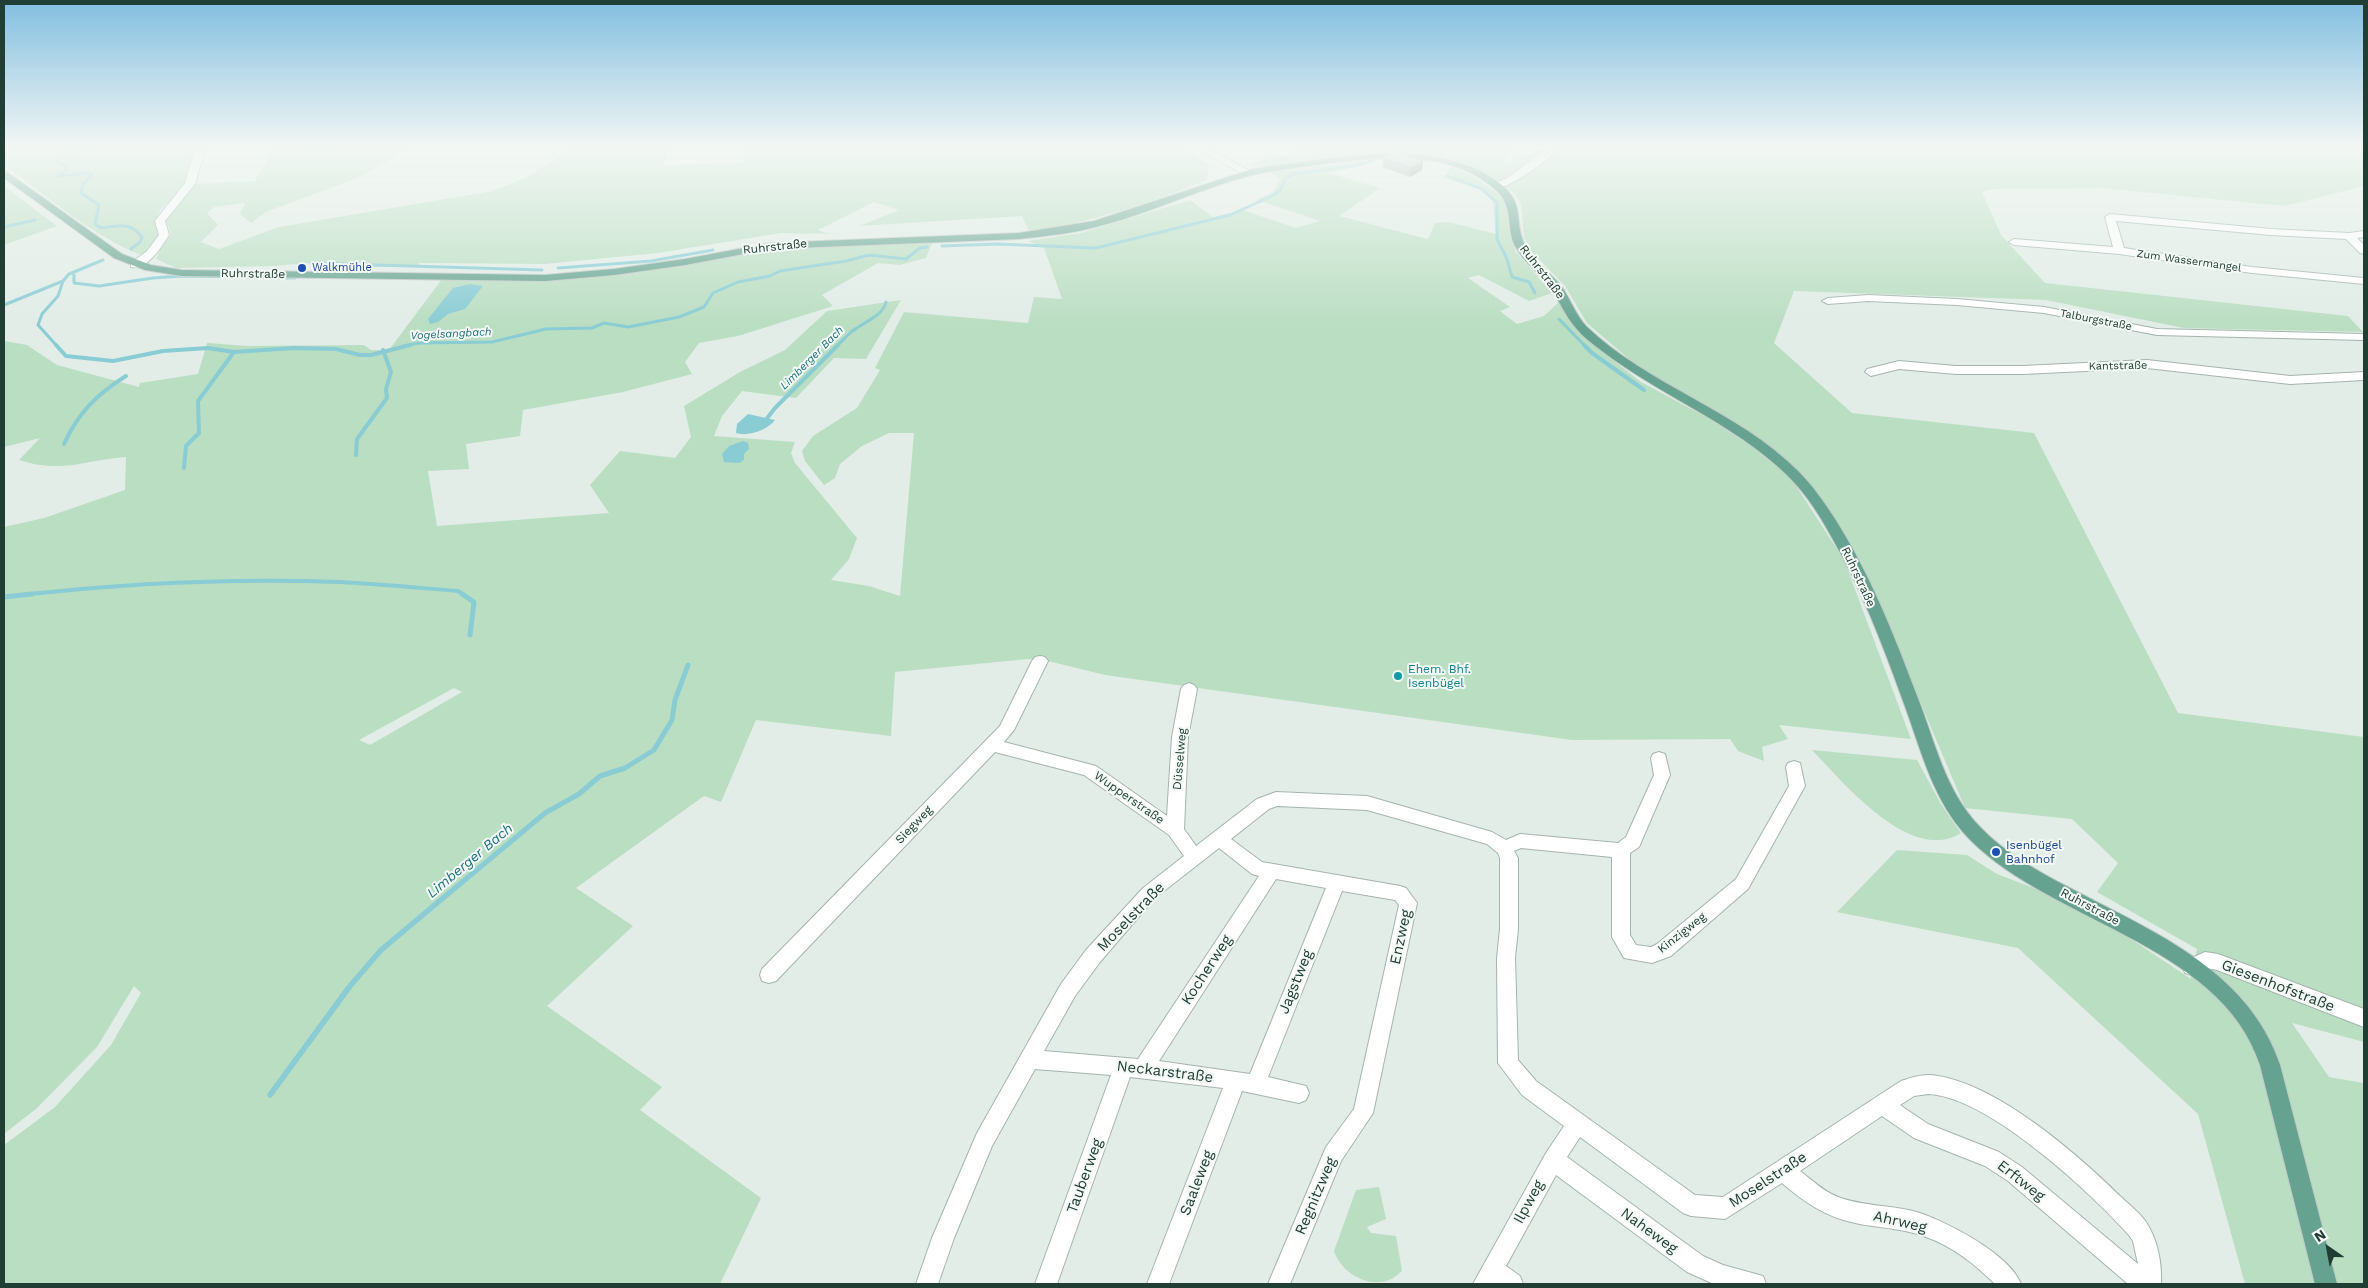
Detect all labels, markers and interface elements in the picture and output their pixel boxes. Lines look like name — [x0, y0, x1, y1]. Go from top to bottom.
street label: Ruhrstraße — [742, 236, 808, 258]
street label: Ruhrstraße — [1516, 242, 1568, 302]
street label: Zum Wassermangel — [2136, 247, 2242, 275]
place label: Walkmühle — [312, 261, 372, 275]
marker: Walkmühle — [296, 262, 308, 274]
street label: Ruhrstraße — [221, 266, 285, 282]
street label: Talburgstraße — [2059, 307, 2133, 333]
water label: Limberger Bach — [778, 324, 846, 392]
water label: Vogelsangbach — [410, 325, 492, 343]
street label: Kantstraße — [2089, 359, 2147, 373]
street label: Ruhrstraße — [1838, 545, 1878, 609]
place label: Ehem. Bhf. Isenbügel — [1408, 662, 1471, 690]
marker: Ehem. Bhf. Isenbügel — [1392, 670, 1404, 682]
street label: Düsselweg — [1170, 727, 1190, 791]
street label: Wupperstraße — [1091, 768, 1167, 828]
street label: Siegweg — [892, 803, 936, 847]
water label: Limberger Bach — [424, 820, 516, 902]
place label: Isenbügel Bahnhof — [2006, 838, 2062, 866]
marker: Isenbügel Bahnhof — [1990, 846, 2002, 858]
street label: Moselstraße — [1093, 879, 1169, 955]
street label: Ruhrstraße — [2058, 885, 2122, 929]
street label: Enzweg — [1386, 908, 1416, 966]
street label: Kinzigweg — [1655, 910, 1709, 956]
street label: Kocherweg — [1178, 932, 1236, 1008]
street label: Jagstweg — [1275, 947, 1317, 1017]
street label: Giesenhofstraße — [2219, 956, 2337, 1016]
street label: Neckarstraße — [1116, 1057, 1214, 1087]
street label: Tauberweg — [1063, 1136, 1107, 1216]
street label: Saaleweg — [1176, 1148, 1218, 1218]
street label: Moselstraße — [1726, 1148, 1810, 1212]
street label: Regnitzweg — [1292, 1154, 1340, 1238]
street label: Erftweg — [1993, 1157, 2049, 1205]
street label: Ilpweg — [1510, 1177, 1548, 1227]
street label: Naheweg — [1617, 1204, 1681, 1258]
street label: Ahrweg — [1872, 1207, 1928, 1237]
north arrow — [2303, 1223, 2353, 1273]
text: N — [2311, 1226, 2329, 1245]

